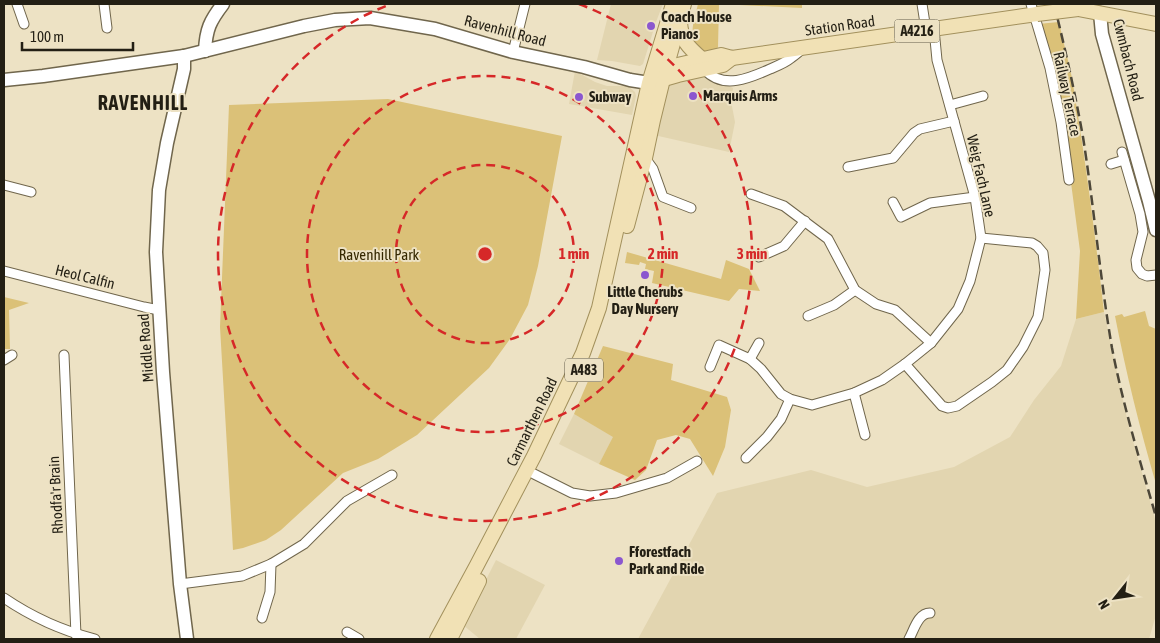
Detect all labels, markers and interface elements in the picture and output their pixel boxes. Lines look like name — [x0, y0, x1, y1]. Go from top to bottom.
place label: Coach House Pianos — [661, 8, 732, 42]
street label: Ravenhill Road — [462, 11, 548, 50]
street label: Station Road — [804, 12, 876, 39]
street label: Cwmbach Road — [1110, 17, 1147, 103]
scale bar — [22, 20, 134, 52]
marker: Coach House Pianos — [645, 20, 657, 32]
road number: A4216 — [894, 20, 940, 42]
text: 100 m — [30, 28, 64, 45]
street label: Railway Terrace — [1050, 50, 1085, 138]
place label: Marquis Arms — [703, 87, 778, 104]
place label: Subway — [589, 88, 632, 105]
marker: Marquis Arms — [687, 90, 699, 102]
district label: RAVENHILL — [98, 91, 188, 114]
marker: Subway — [573, 91, 585, 103]
street label: Weig Fach Lane — [964, 133, 999, 219]
centre of rings — [476, 245, 494, 263]
text: 1 min — [559, 245, 589, 262]
text: 2 min — [648, 245, 678, 262]
text: 3 min — [737, 245, 767, 262]
park label: Ravenhill Park — [339, 246, 420, 263]
street label: Heol Calfin — [53, 261, 117, 292]
marker: Little Cherubs Day Nursery — [639, 269, 651, 281]
place label: Little Cherubs Day Nursery — [607, 283, 683, 317]
street label: Middle Road — [135, 313, 156, 383]
road number: A483 — [565, 358, 603, 382]
street label: Carmarthen Road — [503, 375, 560, 469]
street label: Rhodfa'r Brain — [45, 456, 66, 534]
place label: Fforestfach Park and Ride — [629, 543, 705, 577]
marker: Fforestfach Park and Ride — [613, 555, 625, 567]
north arrow — [1090, 573, 1140, 623]
text: N — [1095, 597, 1113, 612]

